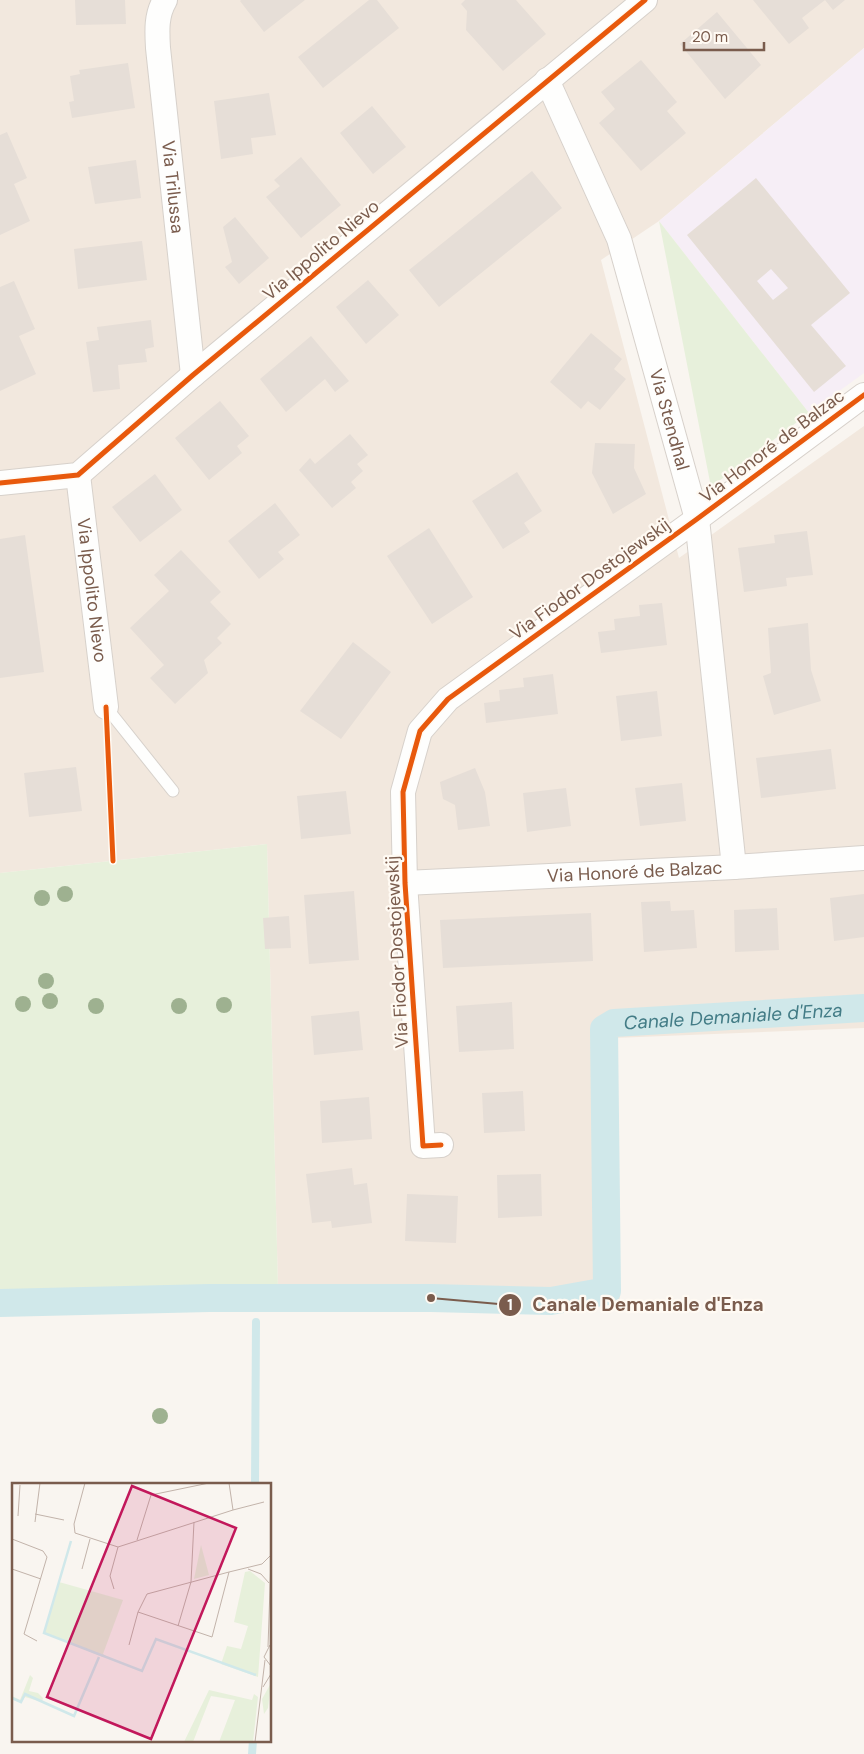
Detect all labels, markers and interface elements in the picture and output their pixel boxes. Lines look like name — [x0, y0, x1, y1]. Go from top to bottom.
scale bar — [684, 20, 764, 52]
text: 20 m — [692, 27, 728, 47]
street label: Via Trilussa — [156, 139, 190, 235]
street label: Via Ippolito Nievo — [258, 194, 384, 306]
street label: Via Stendhal — [644, 366, 695, 473]
street label: Via Honoré de Balzac — [695, 384, 849, 508]
street label: Via Fiodor Dostojewskij — [505, 513, 675, 645]
street label: Via Ippolito Nievo — [71, 517, 113, 664]
street label: Via Fiodor Dostojewskij — [380, 855, 414, 1049]
street label: Via Honoré de Balzac — [546, 856, 723, 888]
water label: Canale Demaniale d'Enza — [623, 997, 843, 1035]
callout: Canale Demaniale d'Enza — [497, 1288, 774, 1322]
text: Canale Demaniale d'Enza — [532, 1292, 764, 1317]
text: 1 — [507, 1295, 513, 1315]
inset map — [12, 1483, 271, 1742]

